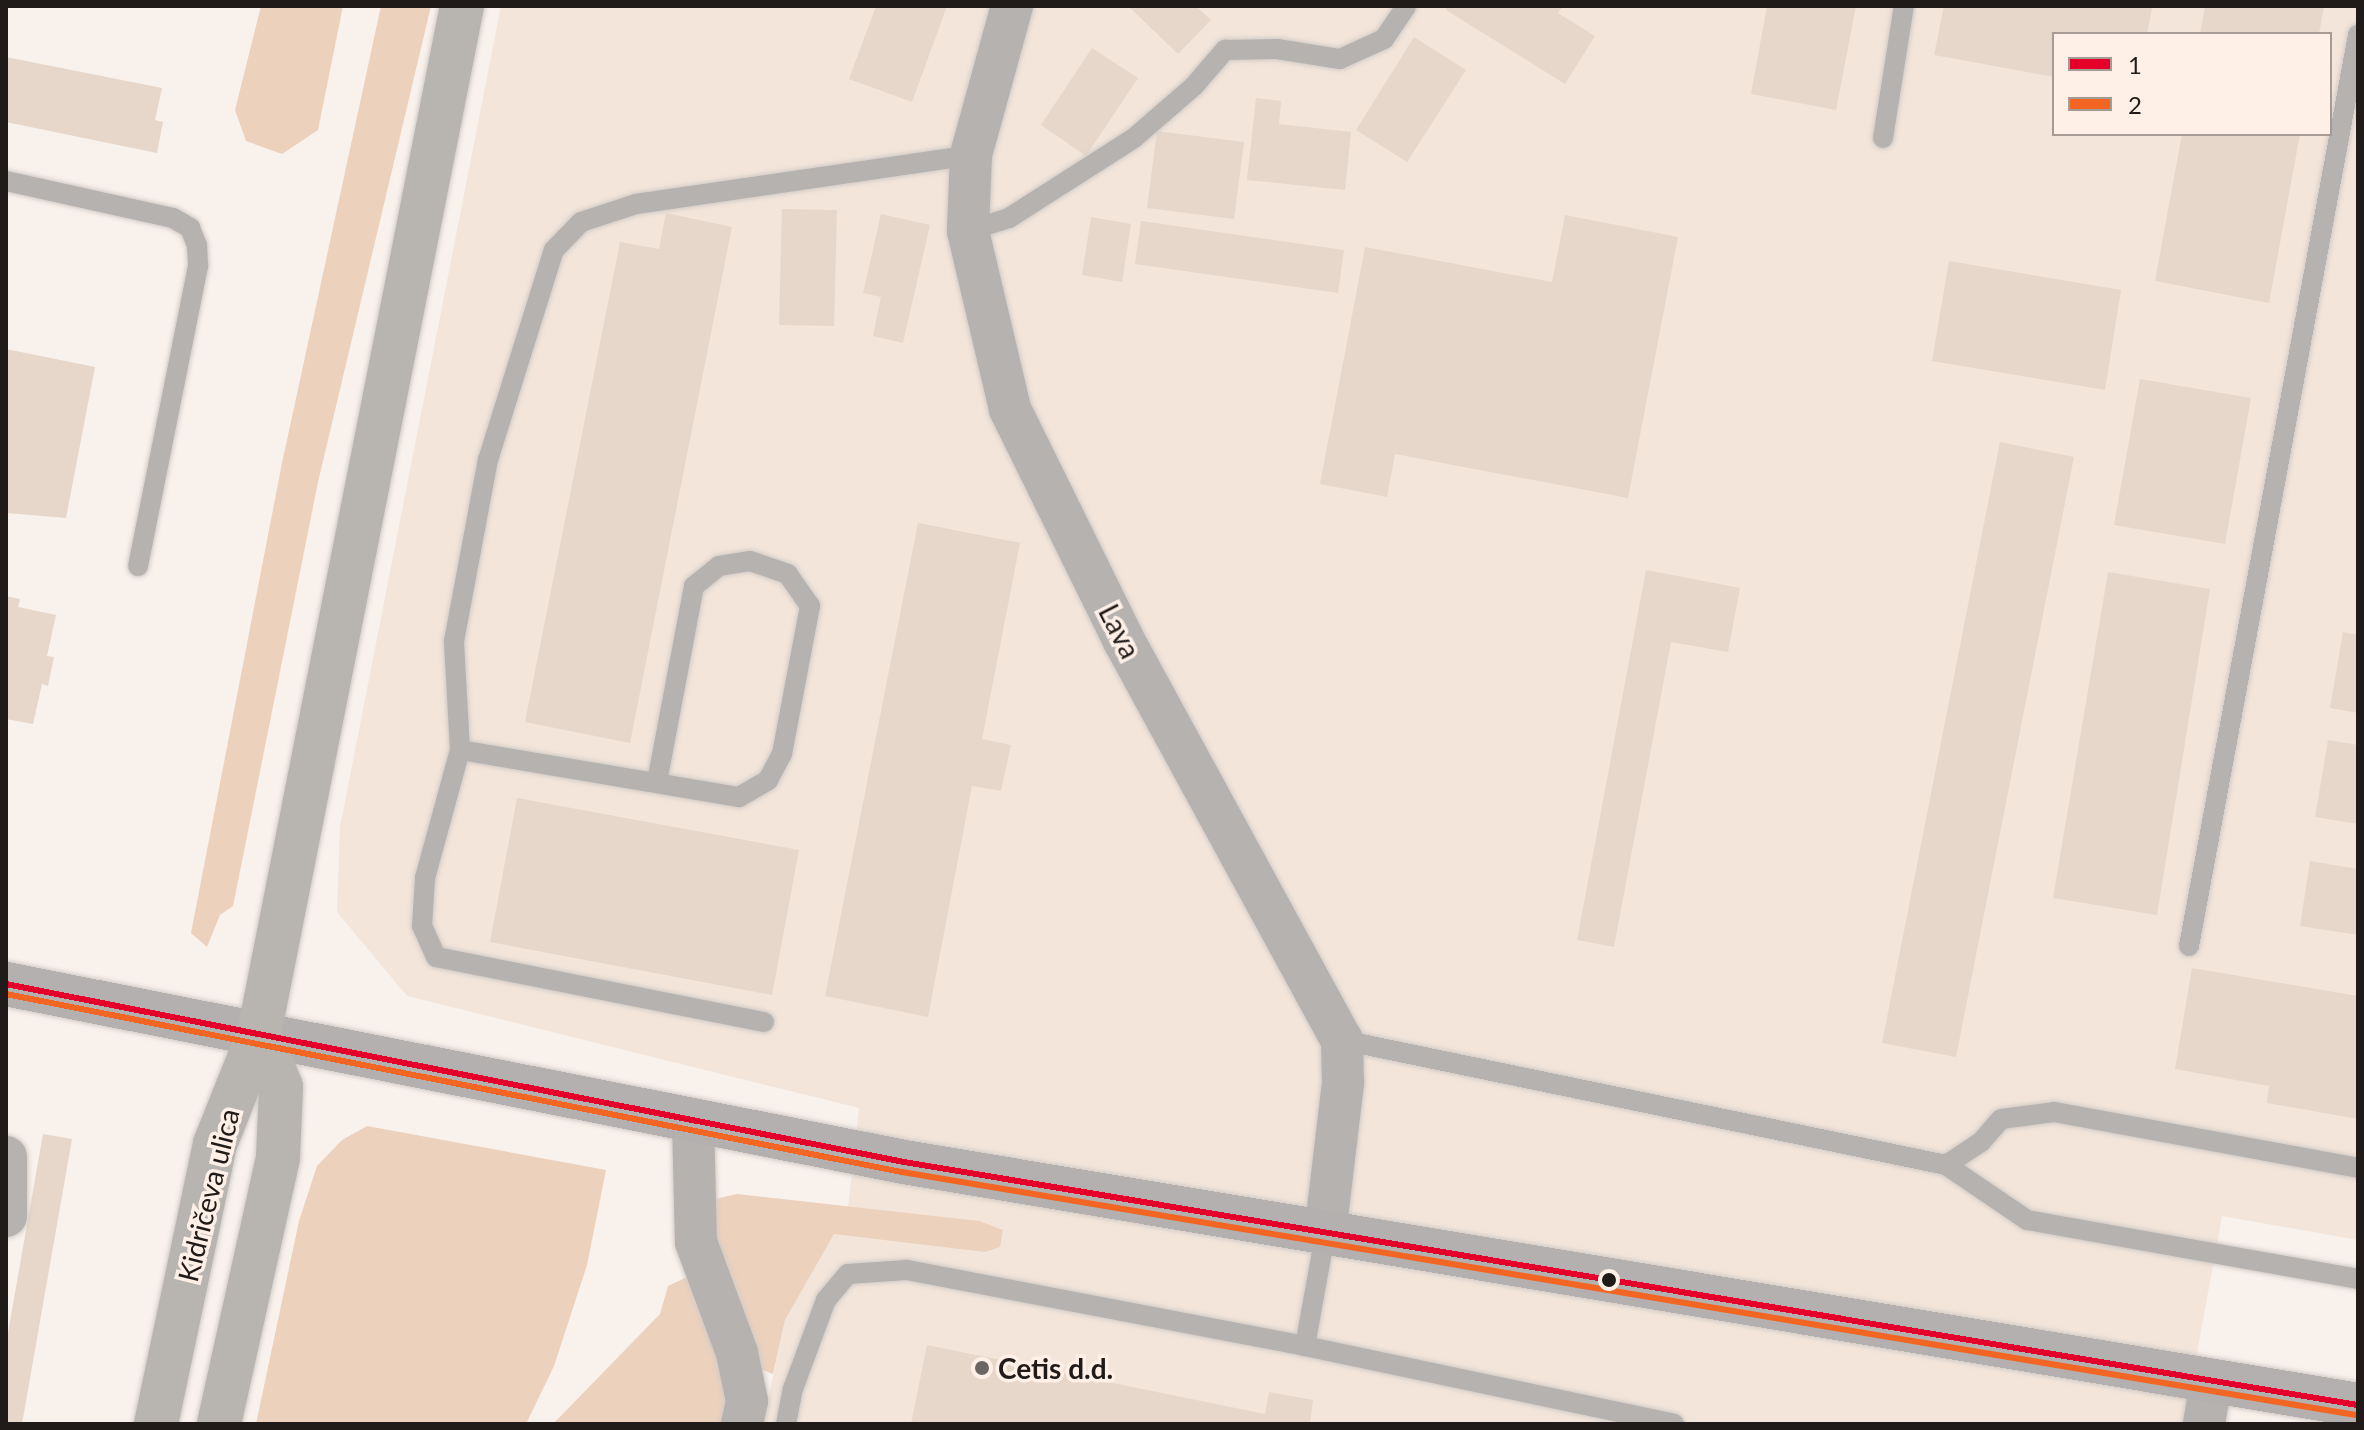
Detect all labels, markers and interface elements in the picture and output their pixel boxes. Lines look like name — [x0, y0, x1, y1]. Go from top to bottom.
legend — [2052, 32, 2332, 136]
text: 1 — [2128, 50, 2142, 79]
text: 2 — [2128, 90, 2142, 119]
street label: Lava — [1092, 598, 1148, 664]
street label: Kidričeva ulica — [170, 1105, 246, 1285]
unlabelled marker — [1601, 1272, 1617, 1288]
place label: Cetis d.d. — [998, 1351, 1113, 1385]
marker: Cetis d.d. — [973, 1359, 991, 1377]

